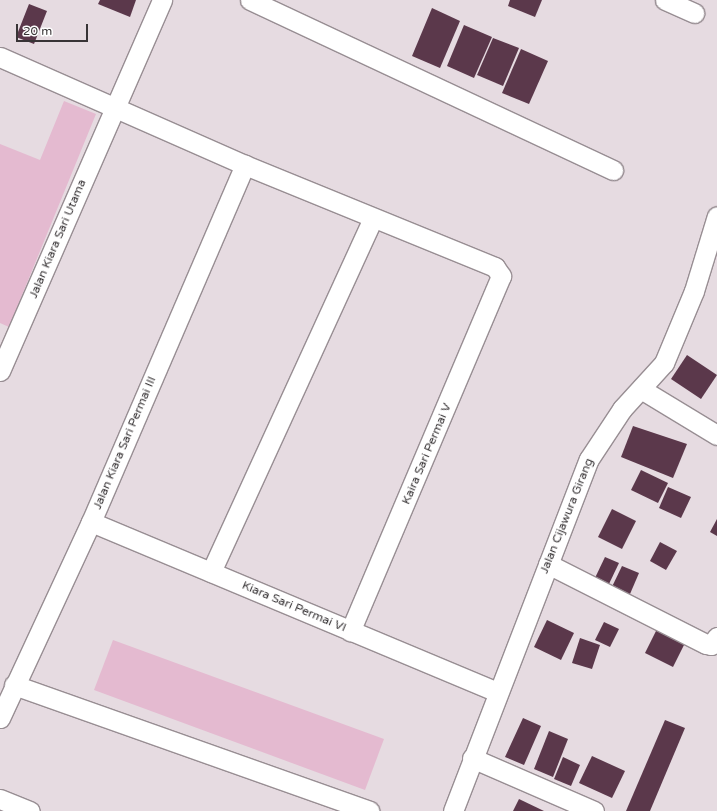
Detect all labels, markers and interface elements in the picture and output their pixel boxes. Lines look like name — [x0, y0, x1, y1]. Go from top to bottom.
scale bar — [18, 16, 90, 42]
text: 20 m — [23, 24, 52, 38]
street label: Jalan Kiara Sari Utama — [26, 177, 90, 301]
street label: Jalan Kiara Sari Permai III — [90, 374, 160, 512]
street label: Kaira Sari Permai V — [399, 401, 455, 507]
street label: Jalan Cijawura Girang — [537, 456, 597, 576]
street label: Kiara Sari Permai VI — [240, 578, 348, 636]

